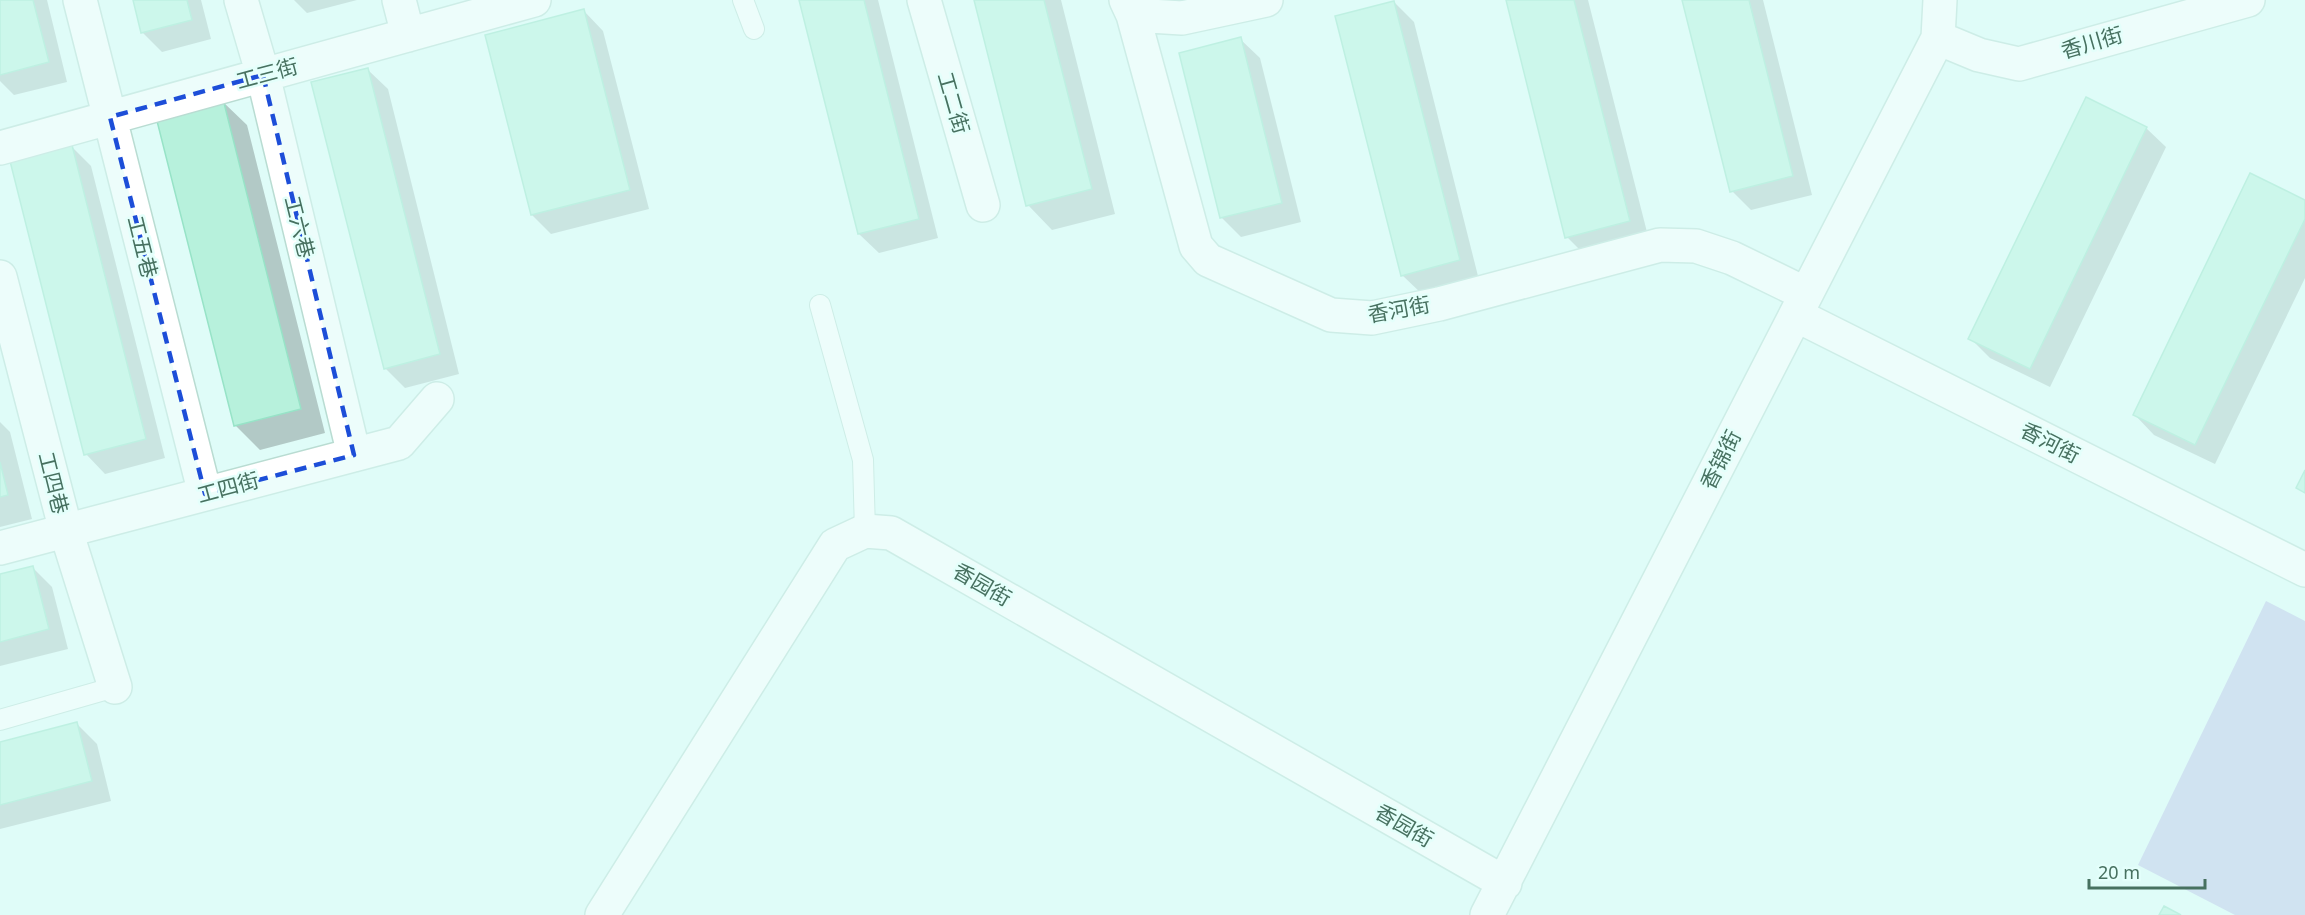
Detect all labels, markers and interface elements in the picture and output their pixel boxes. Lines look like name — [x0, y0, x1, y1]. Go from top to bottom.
street label: 香川街 — [2058, 20, 2126, 64]
street label: 工三街 — [233, 51, 301, 95]
street label: 工二街 — [932, 69, 976, 137]
street label: 工六巷 — [279, 193, 321, 261]
street label: 工五巷 — [122, 213, 164, 281]
street label: 香河街 — [1365, 290, 1432, 328]
street label: 香河街 — [2016, 415, 2085, 469]
street label: 香锦街 — [1693, 425, 1747, 494]
street label: 工四巷 — [33, 449, 75, 517]
street label: 工四街 — [194, 465, 262, 509]
street label: 香园街 — [948, 556, 1017, 612]
street label: 香园街 — [1370, 797, 1439, 853]
scale bar — [2089, 852, 2204, 890]
text: 20 m — [2098, 860, 2140, 884]

